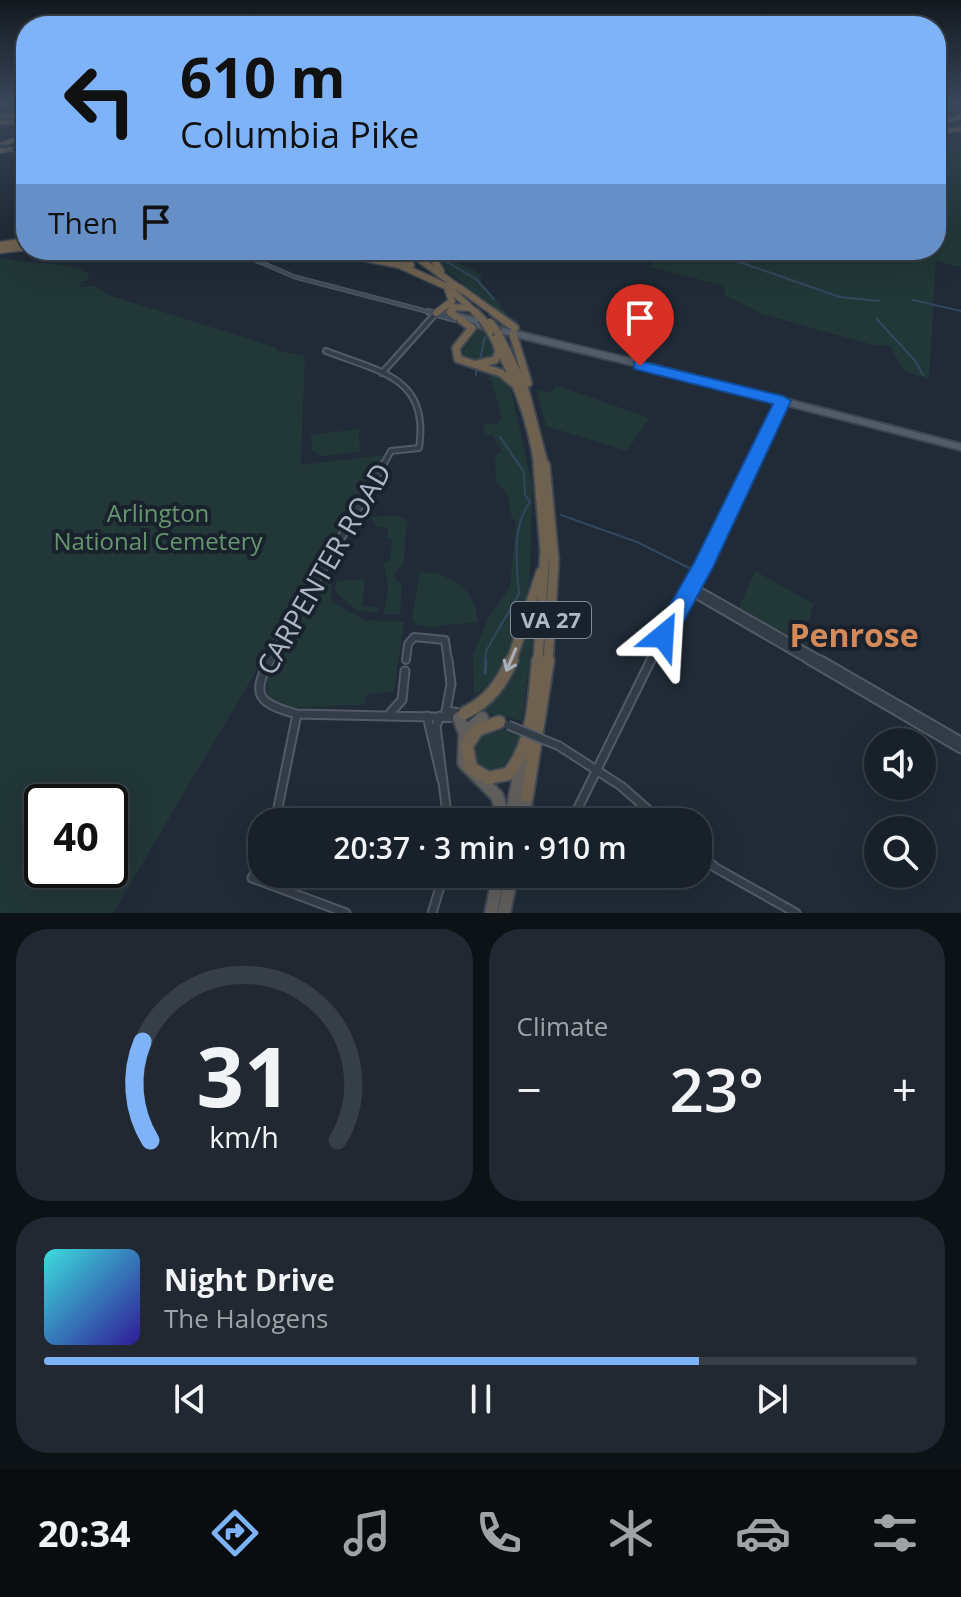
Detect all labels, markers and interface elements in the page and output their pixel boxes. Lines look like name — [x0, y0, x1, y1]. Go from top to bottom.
text: 610 m — [180, 38, 346, 114]
icon: left — [48, 48, 152, 152]
text: Columbia Pike — [180, 110, 419, 159]
icon: arrive — [134, 200, 178, 244]
text: Then — [48, 202, 118, 243]
pin — [606, 284, 674, 366]
icon: arrive — [618, 296, 662, 340]
street label: CARPENTER ROAD — [247, 456, 399, 681]
park label: Arlington National Cemetery — [54, 496, 263, 557]
position arrow — [621, 594, 705, 678]
road number: VA 27 — [511, 602, 591, 638]
district label: Penrose — [789, 613, 919, 656]
one-way arrow — [503, 647, 518, 672]
map controls — [864, 728, 936, 888]
button: sound — [864, 728, 936, 800]
speed limit sign: 40 — [24, 784, 128, 888]
button: search — [864, 816, 936, 888]
text: 20:37 · 3 min · 910 m — [333, 827, 627, 868]
text: Climate — [517, 1008, 608, 1044]
text: 31 — [197, 1018, 292, 1131]
text: 23° — [670, 1048, 764, 1130]
text: − — [517, 1059, 542, 1119]
text: + — [892, 1059, 917, 1119]
text: km/h — [210, 1117, 279, 1156]
text: Night Drive — [164, 1259, 335, 1300]
text: The Halogens — [164, 1300, 329, 1336]
icon: previous — [168, 1377, 212, 1421]
icon: pause — [459, 1377, 503, 1421]
icon: next — [750, 1377, 794, 1421]
icon: directions — [207, 1505, 263, 1561]
icon: music — [339, 1505, 395, 1561]
icon: phone — [471, 1505, 527, 1561]
icon: climate — [603, 1505, 659, 1561]
icon: car — [735, 1505, 791, 1561]
icon: filters — [867, 1505, 923, 1561]
text: 20:34 — [38, 1509, 131, 1558]

